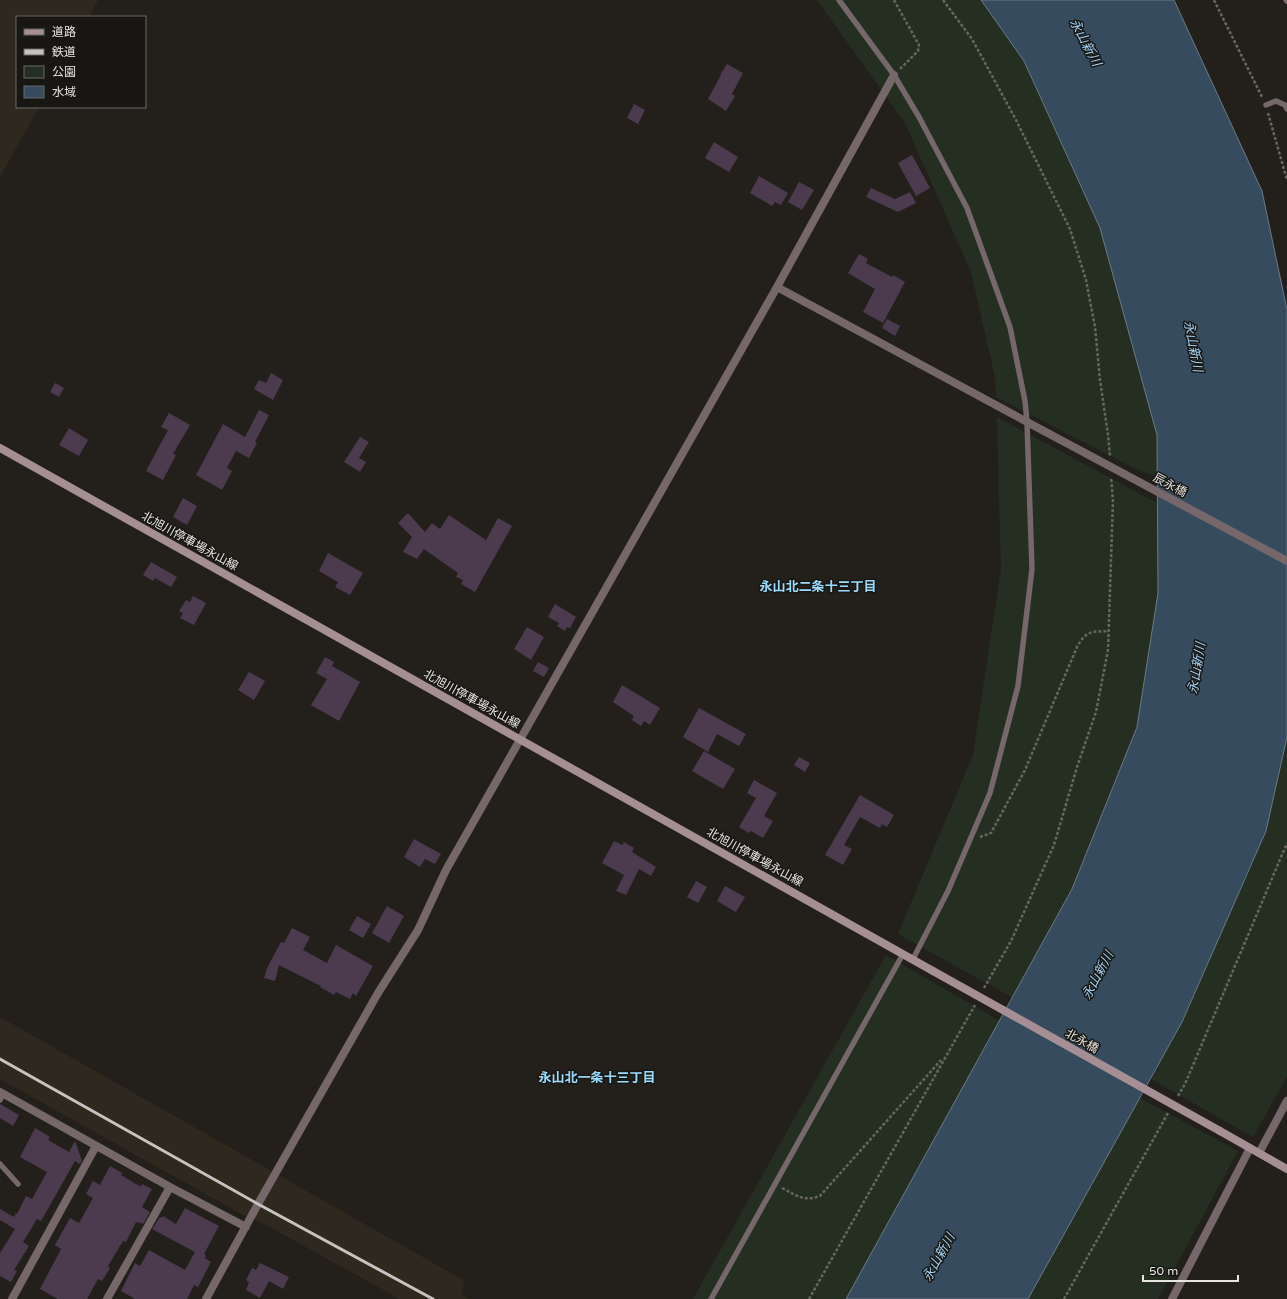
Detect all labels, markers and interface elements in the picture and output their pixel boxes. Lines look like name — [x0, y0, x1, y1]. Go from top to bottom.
legend — [16, 16, 146, 108]
water label: 永山新川 — [1066, 16, 1105, 71]
text: 道路 — [52, 25, 76, 39]
text: 鉄道 — [52, 45, 76, 59]
text: 公園 — [52, 65, 76, 79]
text: 水域 — [52, 85, 76, 99]
water label: 永山新川 — [1180, 319, 1206, 375]
street label: 辰永橋 — [1151, 470, 1189, 500]
street label: 北旭川停車場永山線 — [139, 509, 241, 573]
district label: 永山北二条十三丁目 — [759, 579, 877, 595]
water label: 永山新川 — [1185, 639, 1209, 695]
street label: 北旭川停車場永山線 — [421, 667, 523, 731]
street label: 北旭川停車場永山線 — [704, 825, 806, 889]
water label: 永山新川 — [1079, 947, 1118, 1002]
street label: 北永橋 — [1063, 1026, 1101, 1056]
district label: 永山北一条十三丁目 — [538, 1070, 656, 1086]
water label: 永山新川 — [919, 1229, 959, 1284]
scale bar — [1143, 1257, 1238, 1283]
text: 50 m — [1149, 1264, 1178, 1278]

